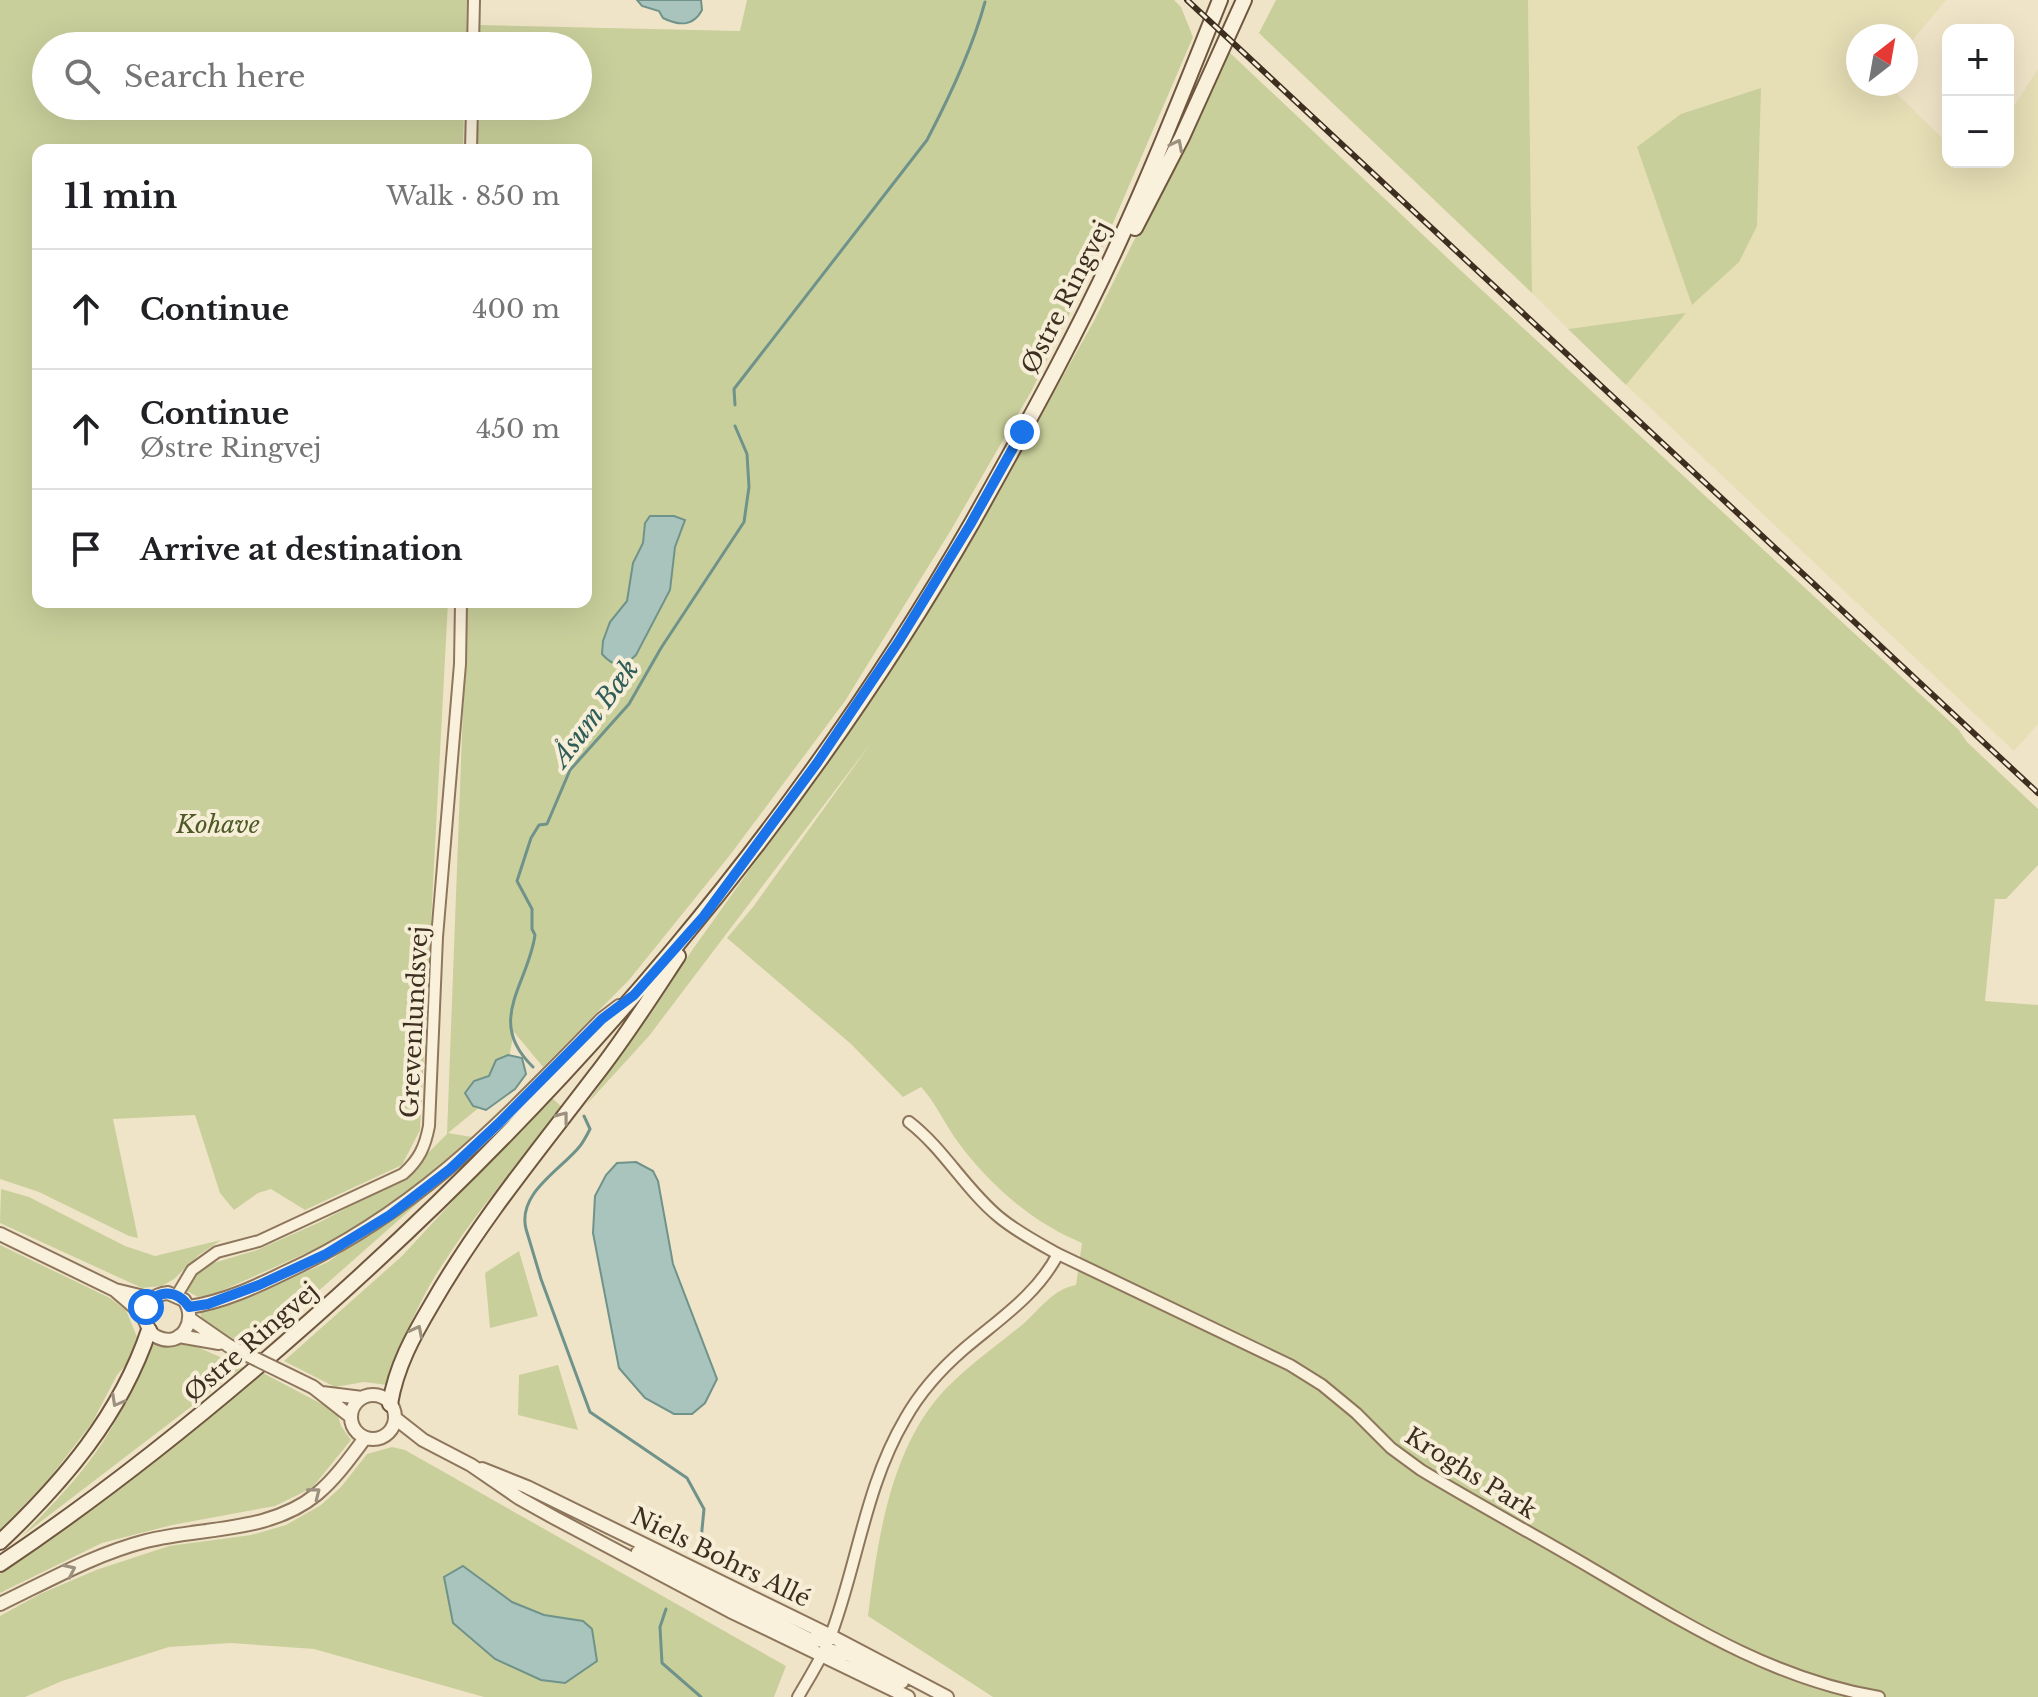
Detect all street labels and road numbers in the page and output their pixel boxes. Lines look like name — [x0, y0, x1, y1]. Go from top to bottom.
street label: Østre Ringvej — [1015, 216, 1117, 378]
street label: Grevenlundsvej — [394, 925, 434, 1119]
street label: Østre Ringvej — [178, 1276, 324, 1408]
street label: Kroghs Park — [1400, 1421, 1542, 1525]
street label: Niels Bohrs Allé — [627, 1501, 815, 1613]

